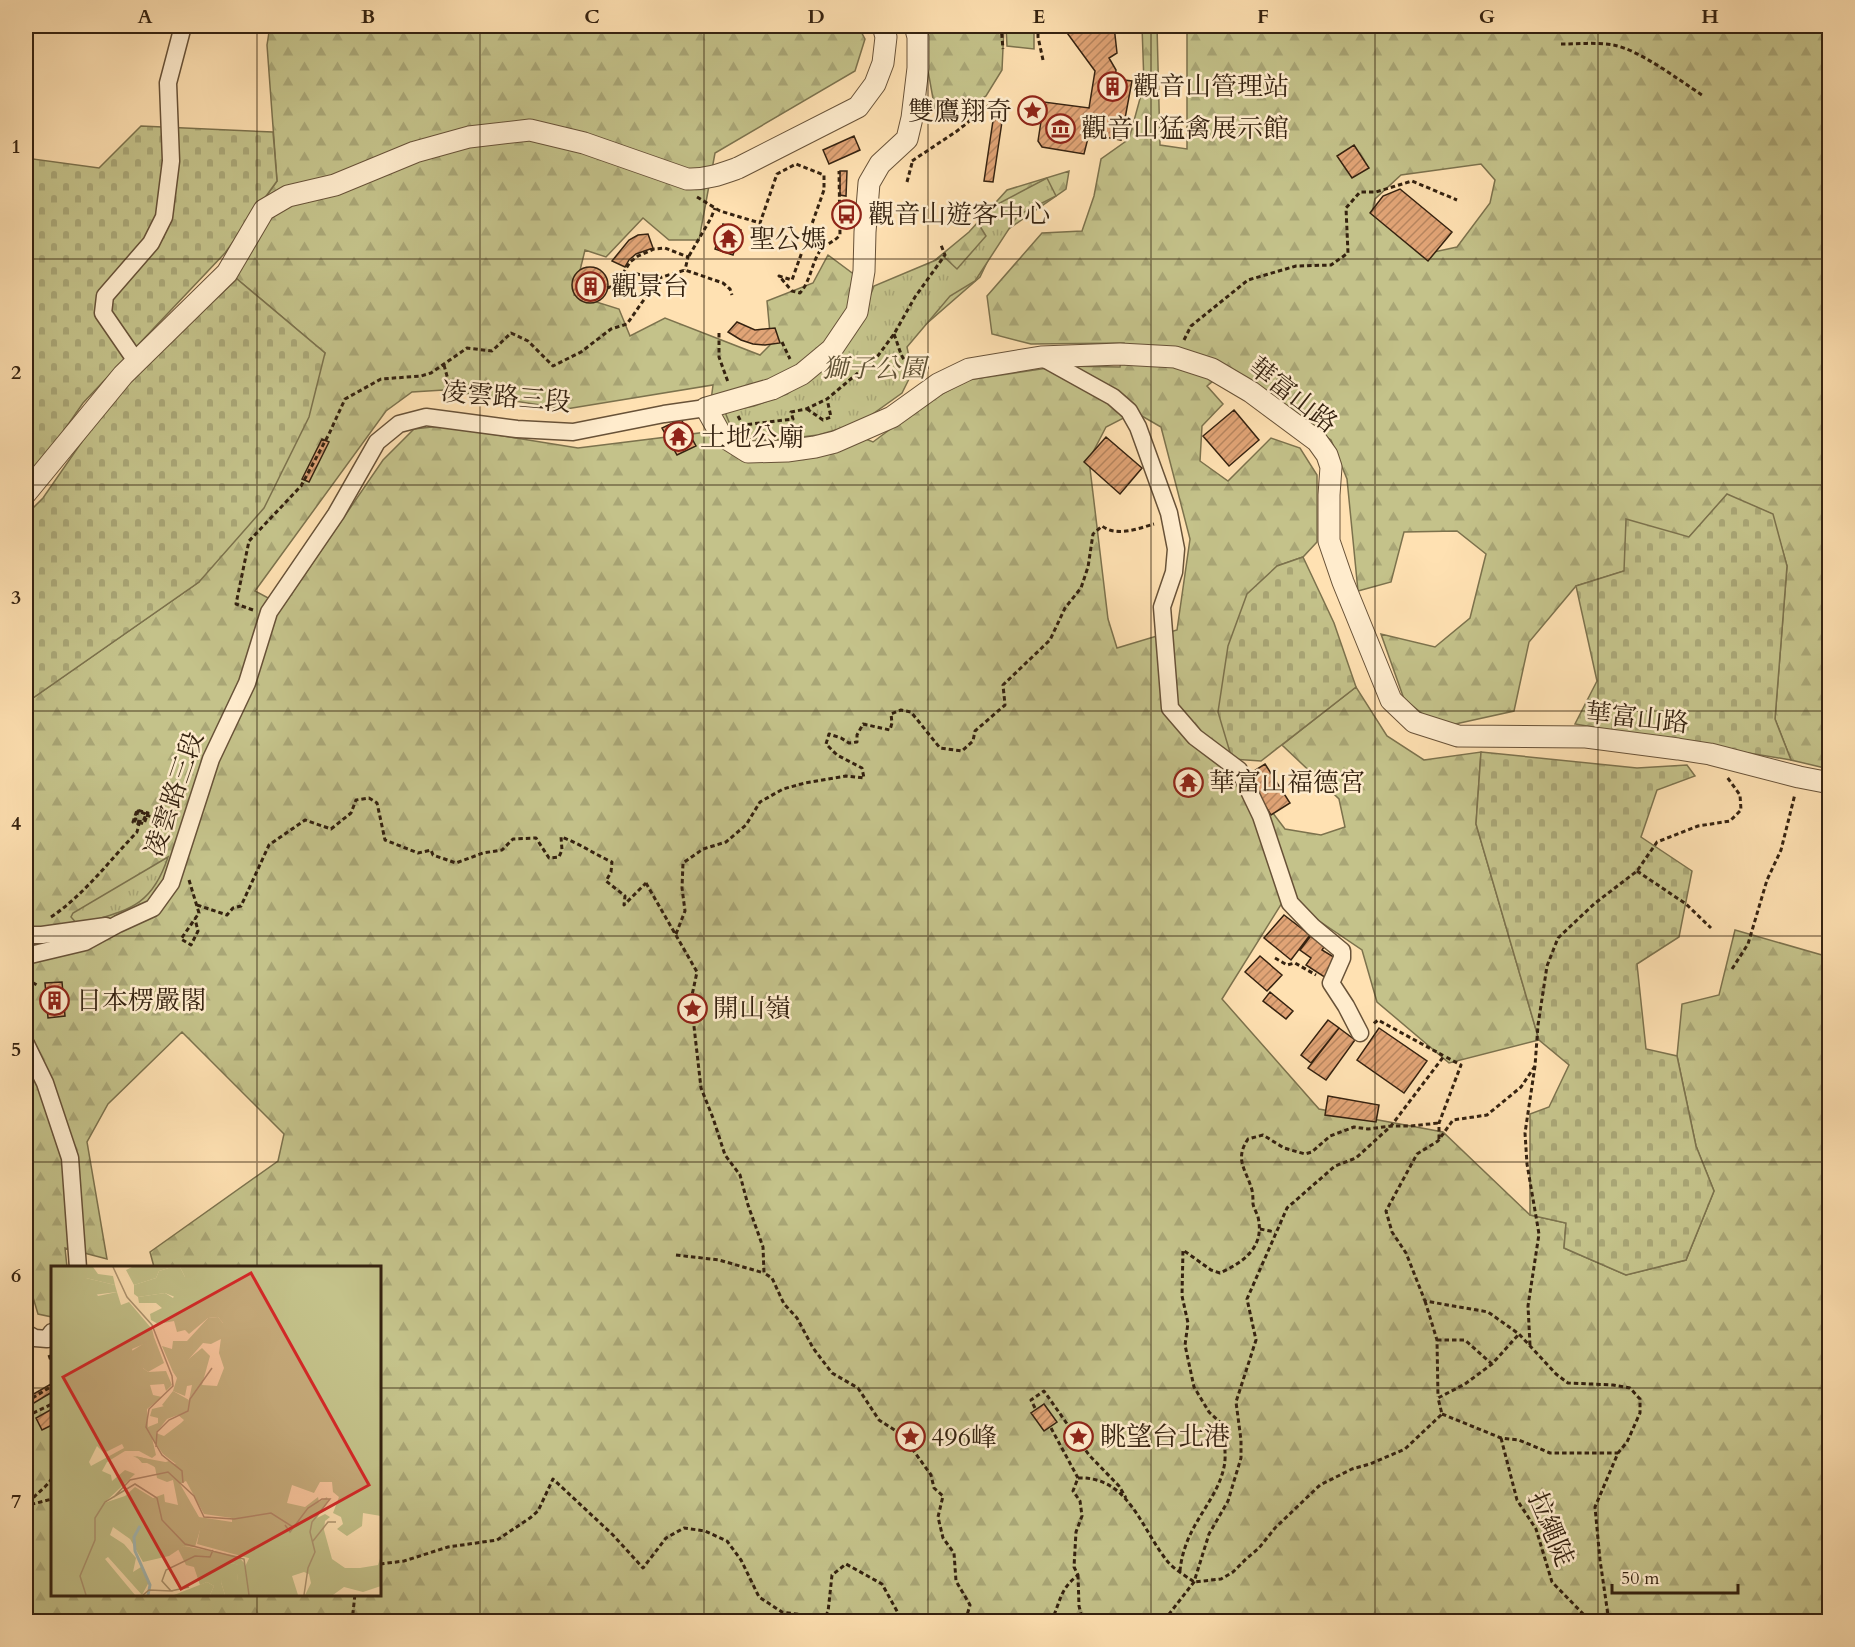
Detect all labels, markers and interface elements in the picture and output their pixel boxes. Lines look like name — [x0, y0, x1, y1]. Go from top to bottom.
text: A — [137, 3, 153, 30]
text: B — [361, 3, 375, 30]
text: C — [584, 3, 600, 30]
text: D — [807, 3, 825, 30]
text: E — [1033, 3, 1045, 30]
text: F — [1257, 3, 1269, 30]
text: G — [1479, 3, 1495, 30]
text: H — [1701, 3, 1719, 30]
place label: 觀音山管理站 — [1133, 69, 1289, 104]
building icon: 觀音山管理站 — [1096, 70, 1128, 102]
place label: 雙鷹翔奇 — [908, 94, 1012, 129]
place icon: 雙鷹翔奇 — [1017, 95, 1049, 127]
place label: 觀音山猛禽展示館 — [1081, 111, 1289, 146]
museum icon: 觀音山猛禽展示館 — [1044, 112, 1076, 144]
text: 1 — [11, 133, 21, 160]
place label: 觀音山遊客中心 — [868, 197, 1050, 232]
bus stop icon: 觀音山遊客中心 — [831, 198, 863, 230]
place label: 聖公媽 — [749, 222, 827, 257]
temple icon: 聖公媽 — [712, 223, 744, 255]
place label: 觀景台 — [611, 269, 689, 304]
building icon: 觀景台 — [574, 270, 606, 302]
street label: 華富山路 — [1241, 349, 1345, 441]
park label: 獅子公園 — [822, 351, 930, 386]
text: 2 — [11, 359, 21, 386]
street label: 凌雲路三段 — [440, 374, 572, 420]
place label: 土地公廟 — [700, 420, 804, 455]
temple icon: 土地公廟 — [663, 421, 695, 453]
text: 3 — [11, 584, 21, 611]
street label: 華富山路 — [1583, 695, 1691, 741]
street label: 凌雲路三段 — [136, 727, 212, 861]
place label: 華富山福德宮 — [1209, 765, 1365, 800]
temple icon: 華富山福德宮 — [1172, 766, 1204, 798]
text: 4 — [11, 810, 21, 837]
place label: 日本楞嚴閣 — [76, 983, 206, 1018]
building icon: 日本楞嚴閣 — [39, 984, 71, 1016]
place label: 開山嶺 — [713, 991, 791, 1026]
place icon: 開山嶺 — [676, 992, 708, 1024]
text: 5 — [11, 1036, 21, 1063]
text: 6 — [11, 1262, 21, 1289]
inset map — [51, 1266, 381, 1596]
place label: 眺望台北港 — [1100, 1419, 1230, 1454]
place label: 496峰 — [931, 1420, 997, 1455]
place icon: 眺望台北港 — [1063, 1420, 1095, 1452]
place icon: 496峰 — [894, 1421, 926, 1453]
street label: 拉繩陡 — [1520, 1486, 1582, 1572]
text: 7 — [11, 1488, 21, 1515]
scale bar — [1612, 1557, 1738, 1595]
text: 50 m — [1621, 1566, 1660, 1591]

